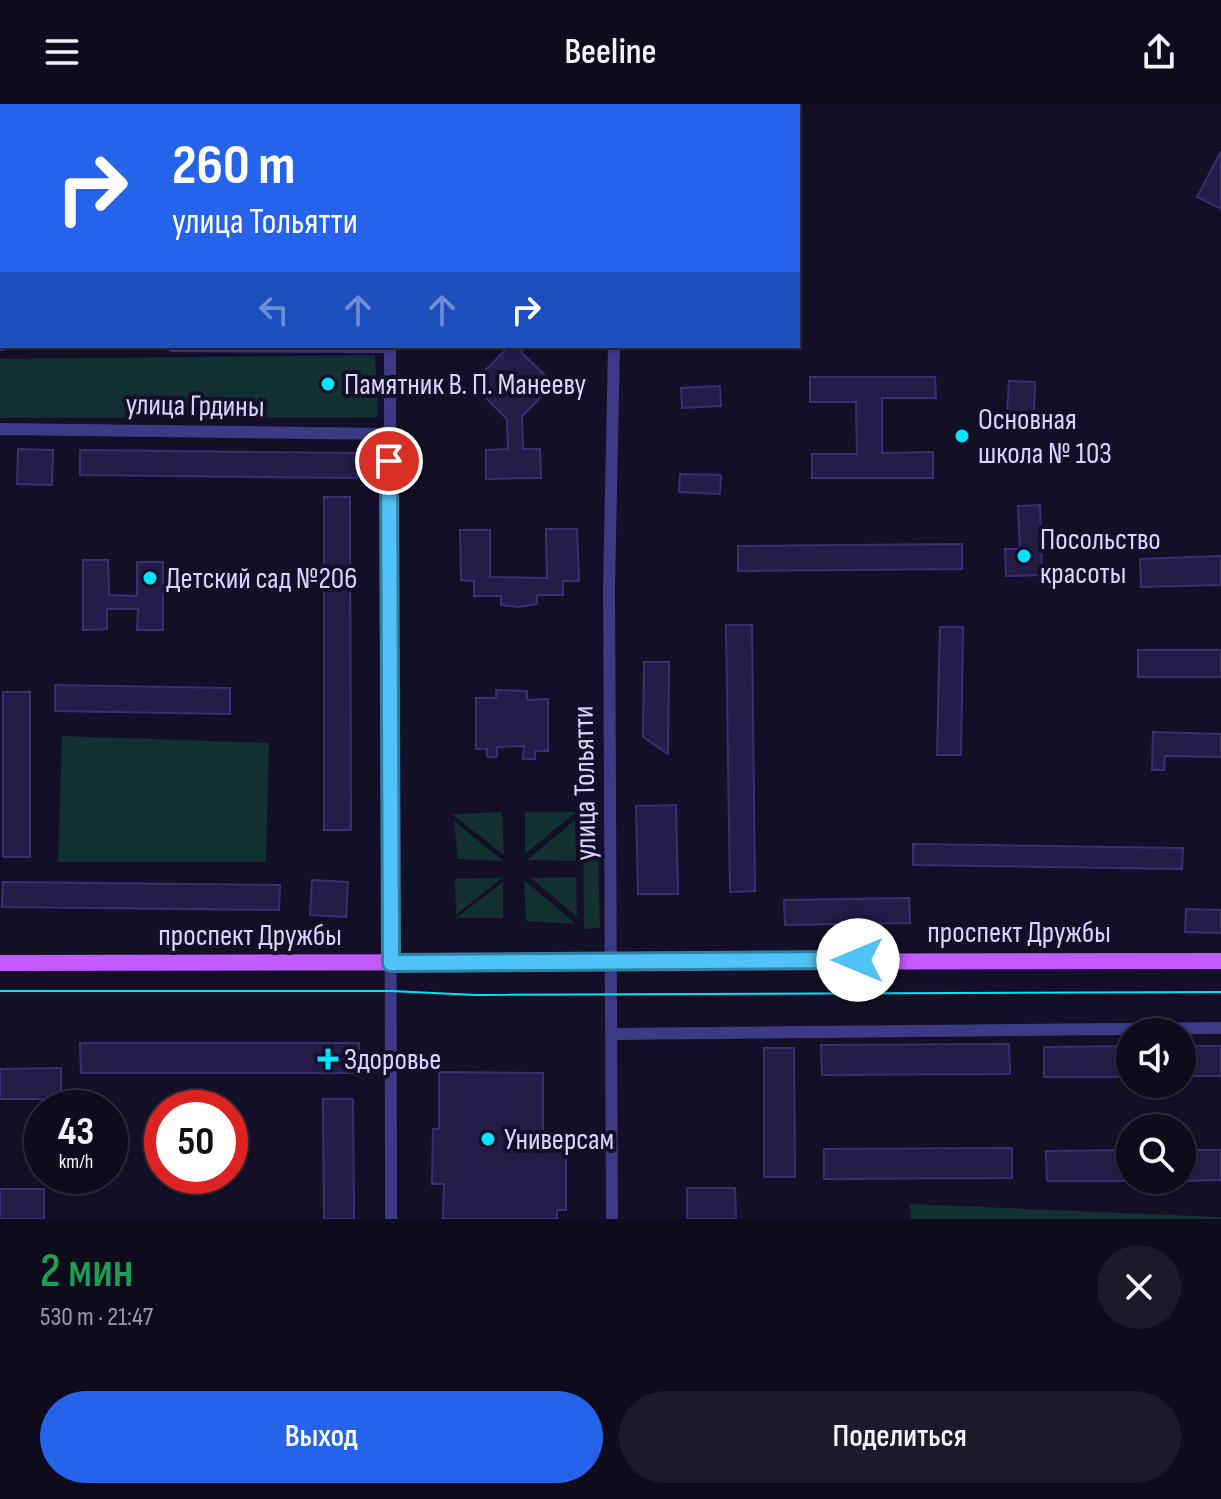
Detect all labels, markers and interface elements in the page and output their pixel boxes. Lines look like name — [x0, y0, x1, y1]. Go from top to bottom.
icon: menu — [40, 30, 84, 74]
icon: share — [1137, 30, 1181, 74]
text: Beeline — [564, 31, 657, 74]
text: 260 m — [172, 133, 295, 200]
icon: right — [40, 136, 144, 240]
text: улица Тольятти — [172, 201, 358, 244]
icon: left — [252, 288, 296, 332]
icon: ahead — [336, 288, 380, 332]
icon: ahead — [420, 288, 464, 332]
icon: right — [504, 288, 548, 332]
place label: Памятник В. П. Манееву — [344, 367, 586, 403]
marker: Памятник В. П. Манееву — [319, 375, 337, 393]
street label: улица Грдины — [125, 387, 265, 425]
place label: Основная школа № 103 — [978, 402, 1112, 472]
pin — [355, 427, 423, 495]
marker: Основная школа № 103 — [953, 427, 971, 445]
icon: arrive — [367, 439, 411, 483]
place label: Посольство красоты — [1040, 522, 1161, 592]
marker: Посольство красоты — [1015, 547, 1033, 565]
place label: Детский сад №206 — [166, 561, 357, 597]
marker: Детский сад №206 — [141, 569, 159, 587]
street label: улица Тольятти — [566, 705, 604, 861]
street label: проспект Дружбы — [927, 915, 1111, 951]
street label: проспект Дружбы — [158, 918, 342, 954]
position arrow — [816, 918, 900, 1002]
map controls — [1116, 1018, 1196, 1194]
button: sound — [1116, 1018, 1196, 1098]
place label: Здоровье — [344, 1042, 441, 1078]
marker: Здоровье — [319, 1050, 337, 1068]
speed limit sign: 50 — [144, 1090, 248, 1194]
text: 43 — [58, 1108, 94, 1156]
button: search — [1116, 1114, 1196, 1194]
place label: Универсам — [504, 1122, 614, 1158]
marker: Универсам — [479, 1130, 497, 1148]
text: km/h — [59, 1150, 93, 1174]
text: 2 мин — [40, 1243, 133, 1300]
button: close — [1097, 1245, 1181, 1329]
text: 530 m · 21:47 — [40, 1302, 153, 1333]
button: Выход — [40, 1391, 603, 1483]
button: Поделиться — [619, 1391, 1181, 1483]

